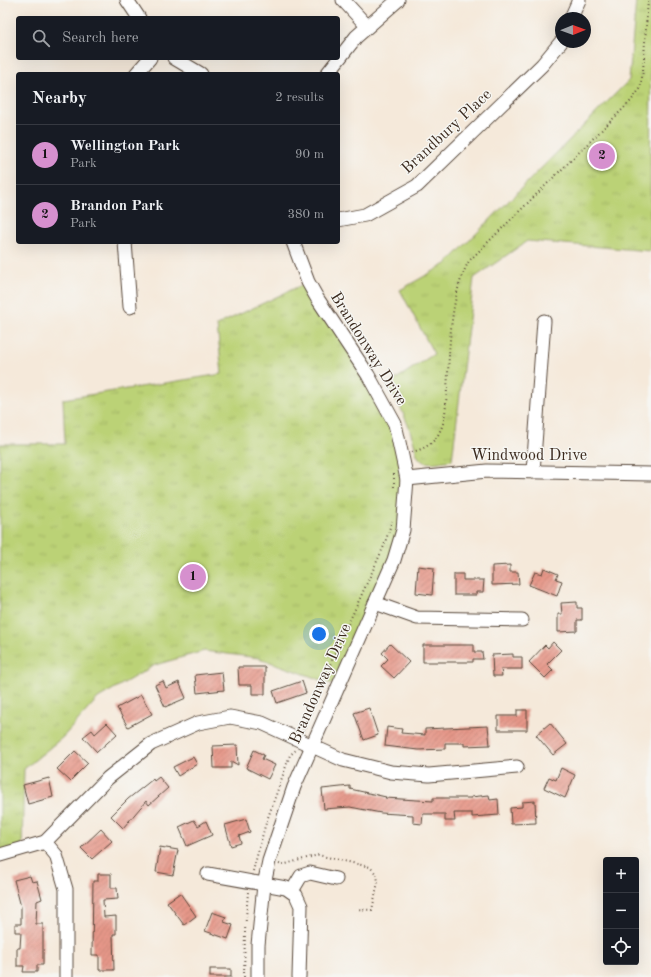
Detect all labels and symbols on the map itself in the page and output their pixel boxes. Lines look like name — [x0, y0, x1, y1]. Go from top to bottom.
north arrow — [555, 12, 591, 48]
street label: Brandbury Place — [399, 87, 495, 177]
pin: 2 — [589, 141, 615, 171]
street label: Brandonway Drive — [327, 290, 409, 408]
street label: Windwood Drive — [471, 448, 587, 464]
pin: 1 — [180, 562, 206, 592]
street label: Brandonway Drive — [287, 621, 355, 747]
your location — [309, 624, 329, 644]

